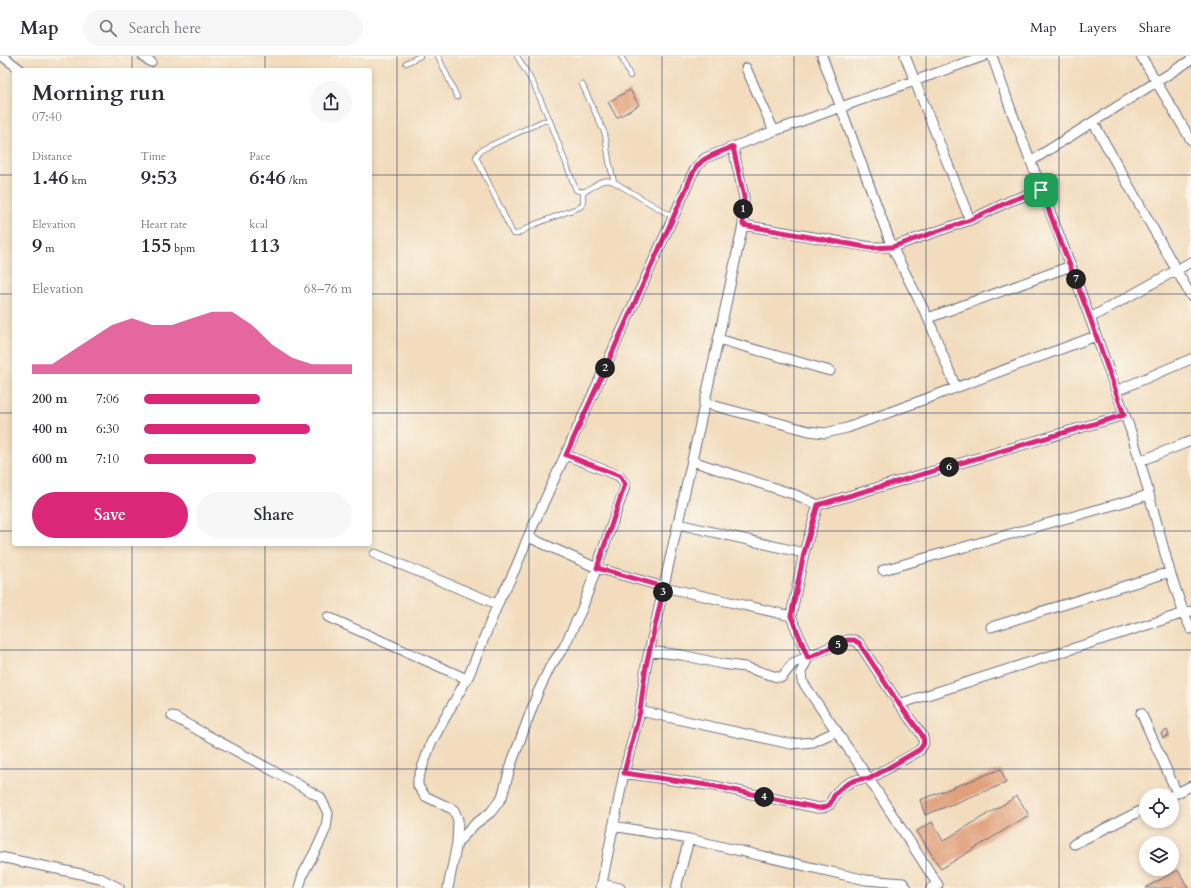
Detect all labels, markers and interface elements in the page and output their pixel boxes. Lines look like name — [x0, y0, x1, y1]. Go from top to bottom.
search box — [83, 10, 363, 46]
text: Map — [20, 15, 59, 41]
icon: search — [97, 17, 119, 39]
text: Search here — [129, 18, 201, 38]
text: Map — [1030, 18, 1057, 37]
text: Layers — [1079, 18, 1117, 37]
text: Share — [1139, 18, 1171, 37]
text: Morning run — [32, 78, 165, 108]
button: share — [310, 81, 352, 123]
text: 07:40 — [32, 108, 62, 126]
text: Distance — [32, 149, 72, 164]
text: Time — [141, 149, 166, 164]
text: Pace — [249, 149, 271, 164]
text: 1.46 — [32, 164, 69, 191]
text: 9:53 — [141, 164, 177, 191]
text: 6:46 — [249, 164, 286, 191]
text: km — [69, 173, 87, 188]
text: /km — [286, 173, 308, 188]
pin — [1024, 173, 1058, 207]
icon: arrive — [1030, 179, 1052, 201]
pin: 1 — [733, 199, 753, 219]
text: 1 — [740, 201, 746, 216]
text: Elevation — [32, 217, 76, 232]
text: Heart rate — [141, 217, 187, 232]
text: kcal — [249, 217, 268, 232]
text: 9 — [32, 232, 42, 259]
text: 155 — [141, 232, 171, 259]
text: 113 — [249, 232, 280, 259]
text: m — [42, 241, 55, 256]
text: bpm — [171, 241, 195, 256]
pin: 7 — [1066, 269, 1086, 289]
text: 7 — [1073, 271, 1079, 286]
text: Elevation — [32, 280, 84, 298]
text: 68–76 m — [304, 280, 352, 298]
pin: 2 — [595, 358, 615, 378]
text: 2 — [602, 360, 608, 375]
text: 200 m — [32, 390, 67, 408]
text: 7:06 — [96, 390, 119, 408]
text: 400 m — [32, 420, 67, 438]
text: 6:30 — [96, 420, 119, 438]
text: 600 m — [32, 450, 67, 468]
text: 7:10 — [96, 450, 119, 468]
pin: 6 — [939, 457, 959, 477]
text: 6 — [946, 459, 952, 474]
button: Save — [32, 492, 188, 538]
button: Share — [196, 492, 352, 538]
pin: 3 — [653, 582, 673, 602]
text: 3 — [660, 584, 666, 599]
pin: 5 — [828, 635, 848, 655]
text: 5 — [835, 637, 841, 652]
pin: 4 — [754, 787, 774, 807]
map controls — [1139, 788, 1179, 876]
button: locate — [1139, 788, 1179, 828]
text: 4 — [761, 789, 767, 804]
button: layers — [1139, 836, 1179, 876]

